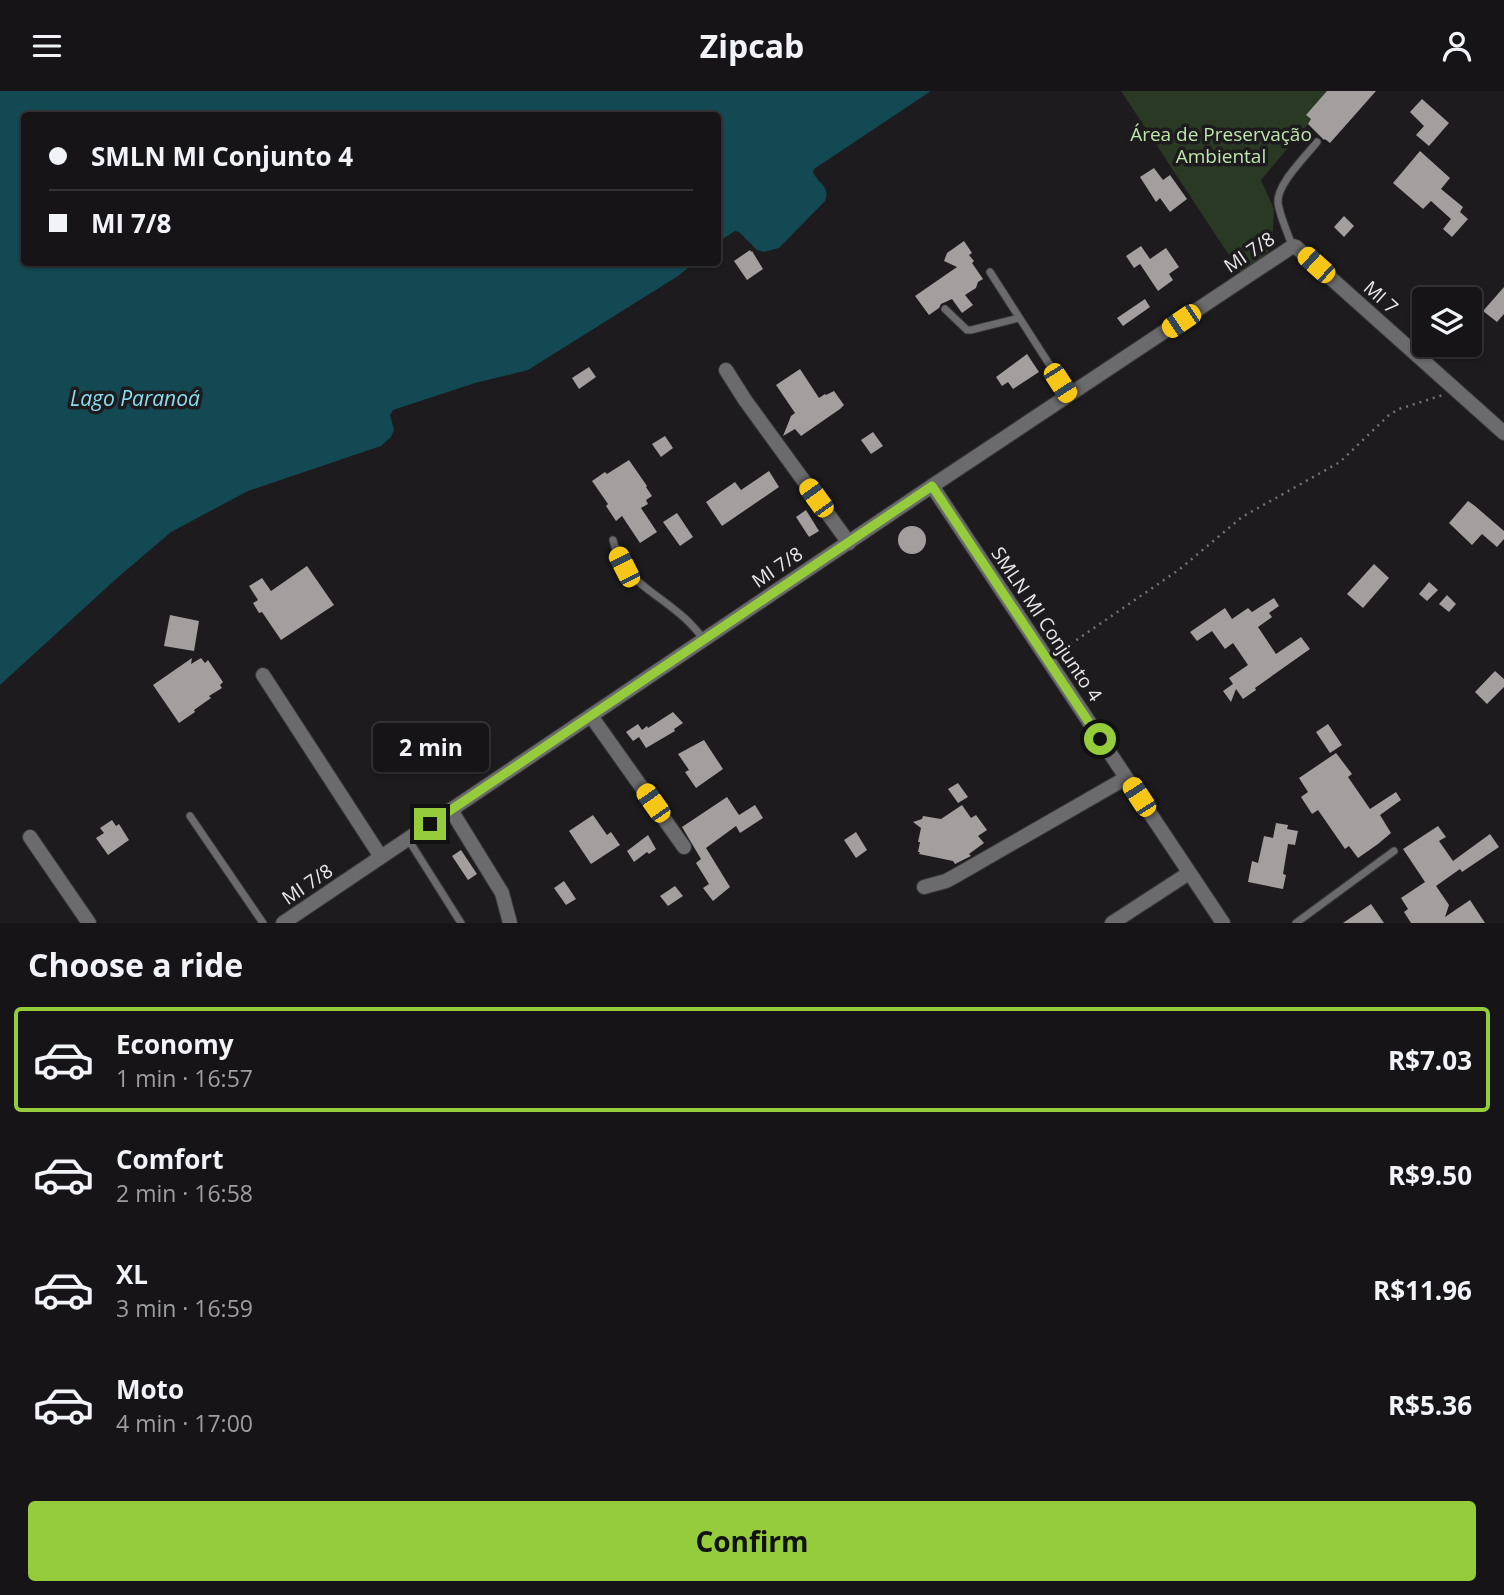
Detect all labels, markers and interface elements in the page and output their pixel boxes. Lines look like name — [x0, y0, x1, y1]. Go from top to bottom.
text: Zipcab — [700, 24, 804, 67]
icon: menu — [28, 27, 66, 65]
icon: person — [1438, 27, 1476, 65]
park label: Área de Preservação Ambiental — [1130, 121, 1312, 169]
text: SMLN MI Conjunto 4 — [91, 138, 353, 174]
text: MI 7/8 — [91, 205, 171, 241]
street label: MI 7/8 — [1219, 226, 1279, 278]
car — [1294, 243, 1339, 287]
street label: MI 7 — [1358, 275, 1404, 319]
map controls — [1412, 287, 1482, 357]
button: layers — [1412, 287, 1482, 357]
car — [1158, 301, 1205, 341]
car — [1040, 360, 1081, 406]
water label: Lago Paranoá — [70, 384, 200, 412]
car — [796, 475, 837, 521]
street label: MI 7/8 — [747, 541, 807, 593]
street label: SMLN MI Conjunto 4 — [986, 542, 1109, 706]
car — [606, 544, 643, 590]
callout: 2 min — [372, 723, 488, 771]
route start — [1084, 723, 1116, 755]
text: 2 min — [399, 731, 463, 763]
car — [1119, 774, 1160, 820]
car — [633, 780, 674, 826]
route end — [414, 808, 446, 840]
street label: MI 7/8 — [277, 858, 337, 910]
text: Choose a ride — [28, 943, 243, 986]
text: Economy — [116, 1026, 234, 1062]
icon: car — [32, 1028, 95, 1091]
text: R$7.03 — [1388, 1042, 1472, 1078]
text: 1 min · 16:57 — [116, 1062, 253, 1094]
text: Comfort — [116, 1141, 223, 1177]
icon: car — [32, 1143, 95, 1206]
text: R$9.50 — [1388, 1157, 1472, 1193]
text: 2 min · 16:58 — [116, 1177, 253, 1209]
text: XL — [116, 1256, 148, 1292]
icon: car — [32, 1258, 95, 1321]
text: R$11.96 — [1373, 1272, 1472, 1308]
text: 3 min · 16:59 — [116, 1292, 253, 1324]
text: Moto — [116, 1371, 184, 1407]
icon: car — [32, 1373, 95, 1436]
text: R$5.36 — [1388, 1387, 1472, 1423]
text: 4 min · 17:00 — [116, 1407, 253, 1439]
button: Confirm — [28, 1501, 1476, 1581]

